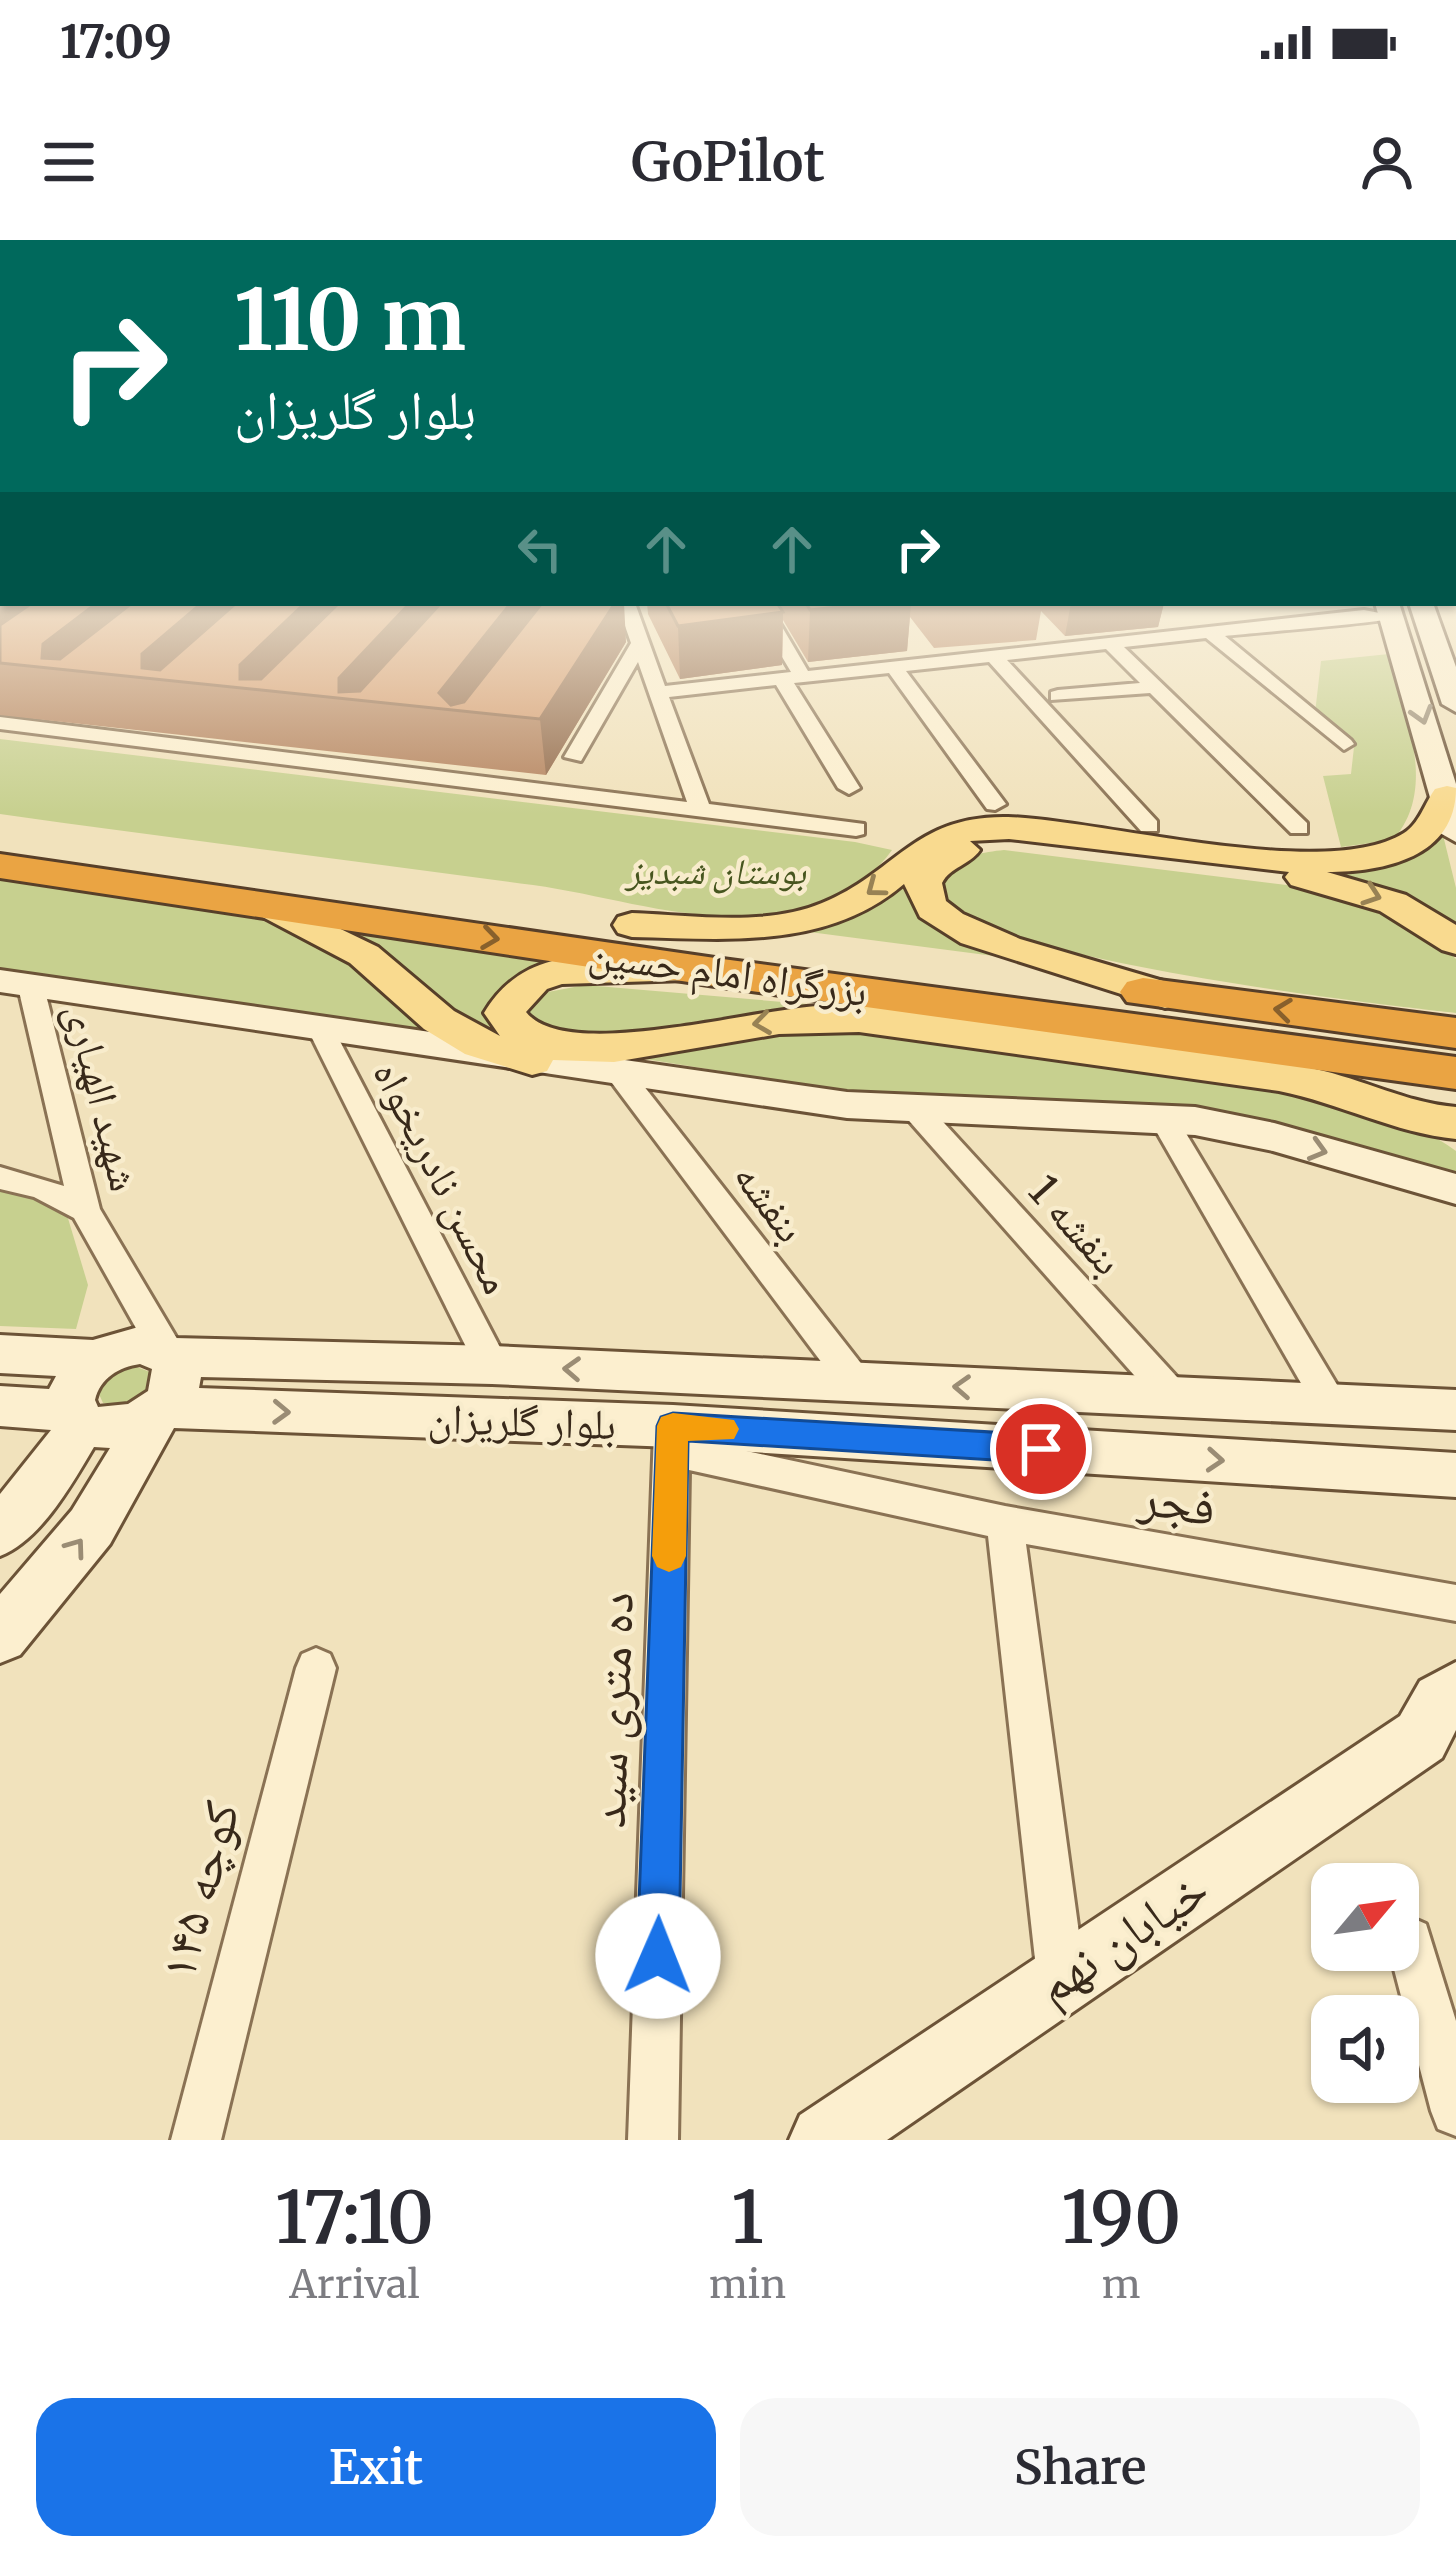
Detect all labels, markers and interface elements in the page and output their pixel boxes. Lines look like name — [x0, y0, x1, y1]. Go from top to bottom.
text: 17:09 — [60, 14, 172, 70]
text: GoPilot — [631, 128, 825, 196]
icon: menu — [36, 129, 102, 195]
icon: person — [1354, 129, 1420, 195]
text: 110 m — [234, 267, 466, 373]
icon: right — [36, 288, 192, 444]
text: بلوار گلریزان — [234, 376, 476, 444]
icon: left — [507, 516, 573, 582]
icon: ahead — [633, 516, 699, 582]
icon: ahead — [759, 516, 825, 582]
icon: right — [885, 516, 951, 582]
one-way arrow — [1407, 704, 1432, 725]
park label: بوستان شبدیز — [623, 849, 807, 894]
one-way arrow — [867, 874, 888, 896]
one-way arrow — [1360, 881, 1381, 905]
one-way arrow — [480, 924, 500, 950]
street label: بزرگراه امام حسین — [585, 927, 871, 1020]
street label: شهید الهیاری — [55, 998, 151, 1196]
one-way arrow — [1274, 998, 1293, 1024]
one-way arrow — [752, 1010, 772, 1036]
street label: محسن نادریخواه — [362, 1052, 524, 1302]
one-way arrow — [1307, 1135, 1327, 1160]
street label: بنفشه — [723, 1152, 817, 1252]
street label: بنفشه 1 — [1018, 1165, 1134, 1285]
one-way arrow — [562, 1356, 581, 1382]
one-way arrow — [952, 1374, 971, 1400]
street label: بلوار گلریزان — [427, 1392, 617, 1450]
pin — [990, 1398, 1092, 1500]
one-way arrow — [272, 1399, 291, 1425]
icon: arrive — [1008, 1416, 1074, 1482]
one-way arrow — [1206, 1447, 1225, 1473]
street label: فجر — [1133, 1464, 1221, 1540]
one-way arrow — [61, 1539, 83, 1560]
street label: ده متری سید — [575, 1591, 647, 1829]
street label: کوچه ۱۴۵ — [145, 1794, 253, 1986]
street label: خیابان نهم — [1024, 1857, 1221, 2019]
north arrow — [1311, 1863, 1419, 1971]
map controls — [1311, 1863, 1419, 2103]
position arrow — [595, 1893, 721, 2019]
button: sound — [1311, 1995, 1419, 2103]
text: 17:10 — [275, 2172, 434, 2263]
text: 1 — [731, 2172, 764, 2263]
text: 190 — [1061, 2172, 1181, 2263]
text: Arrival — [289, 2260, 420, 2309]
text: min — [709, 2260, 786, 2309]
text: m — [1102, 2260, 1140, 2309]
button: Exit — [36, 2398, 716, 2536]
button: Share — [740, 2398, 1420, 2536]

